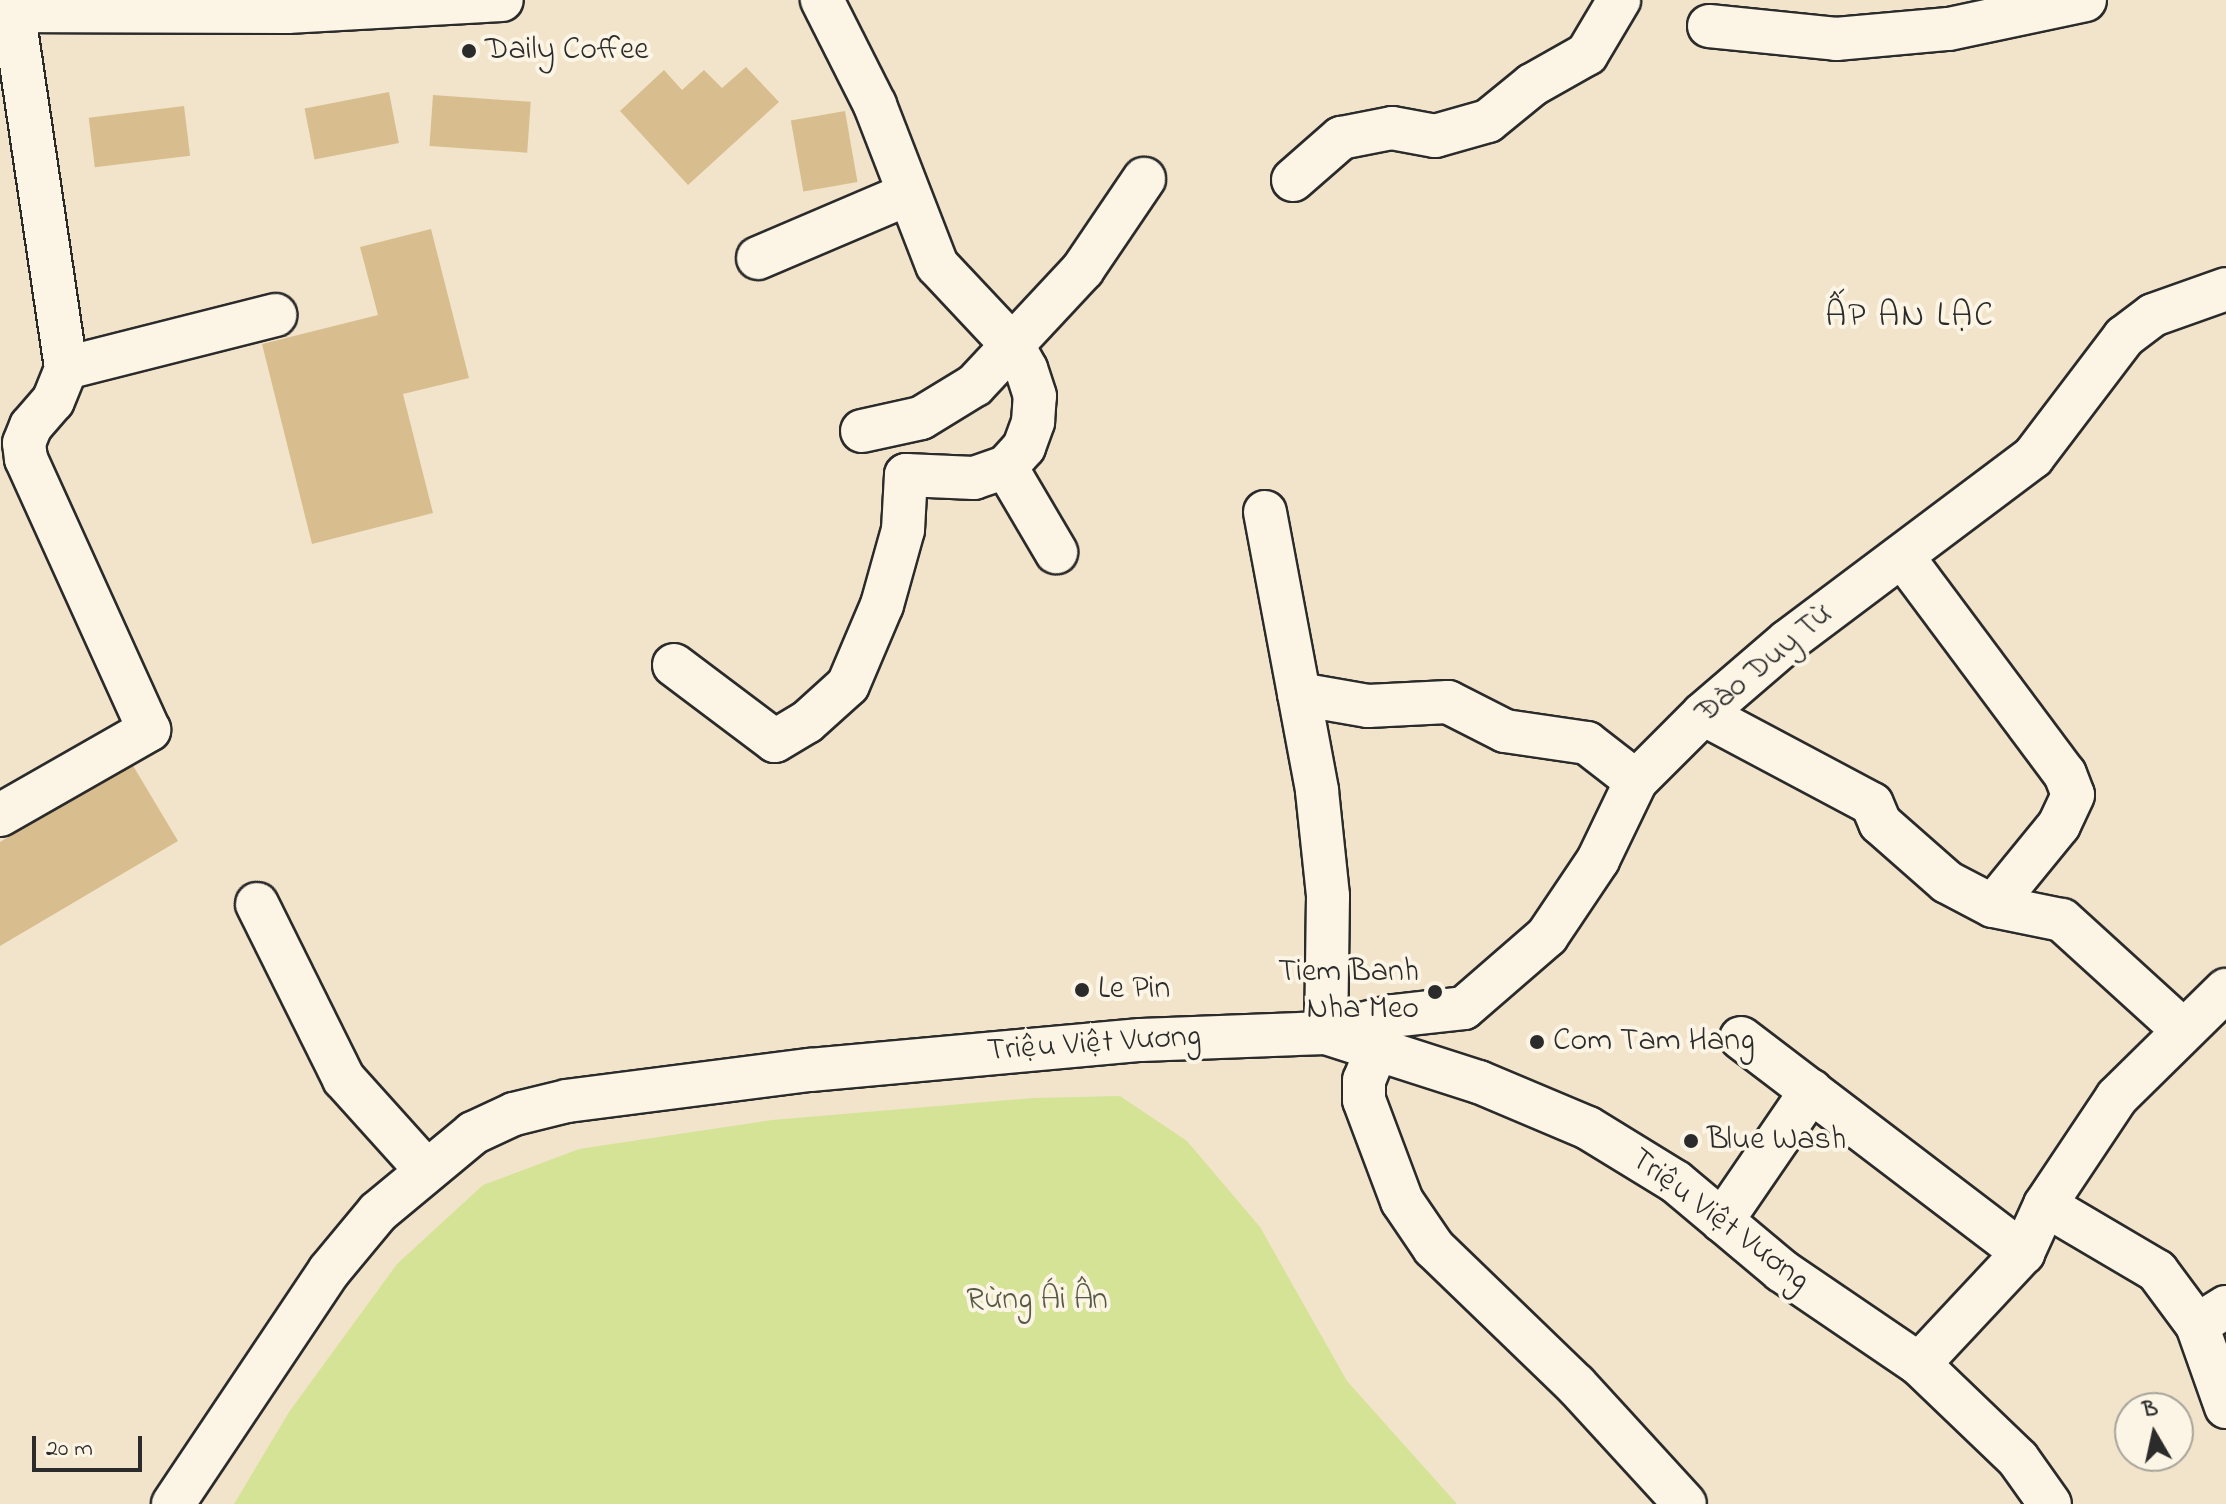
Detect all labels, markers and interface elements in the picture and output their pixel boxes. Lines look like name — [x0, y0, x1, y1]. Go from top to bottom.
place label: Daily Coffee — [485, 32, 649, 70]
marker: Daily Coffee — [460, 42, 478, 60]
district label: ẤP AN LẠC — [1825, 298, 1995, 338]
street label: Đào Duy Từ — [1689, 597, 1841, 733]
place label: Tiem Banh Nha Meo — [1278, 955, 1419, 1030]
place label: Le Pin — [1098, 971, 1170, 1009]
marker: Le Pin — [1073, 981, 1091, 999]
marker: Tiem Banh Nha Meo — [1426, 983, 1444, 1001]
street label: Triệu Việt Vương — [986, 1018, 1202, 1072]
place label: Com Tam Hang — [1553, 1023, 1755, 1061]
marker: Com Tam Hang — [1528, 1033, 1546, 1051]
place label: Blue Wash — [1707, 1122, 1846, 1160]
marker: Blue Wash — [1682, 1132, 1700, 1150]
street label: Triệu Việt Vương — [1622, 1141, 1816, 1301]
park label: Rừng Ái Ân — [966, 1282, 1108, 1320]
north arrow — [2114, 1392, 2194, 1472]
text: B — [2141, 1393, 2160, 1427]
scale bar — [36, 1420, 146, 1470]
text: 20 m — [46, 1432, 93, 1467]

